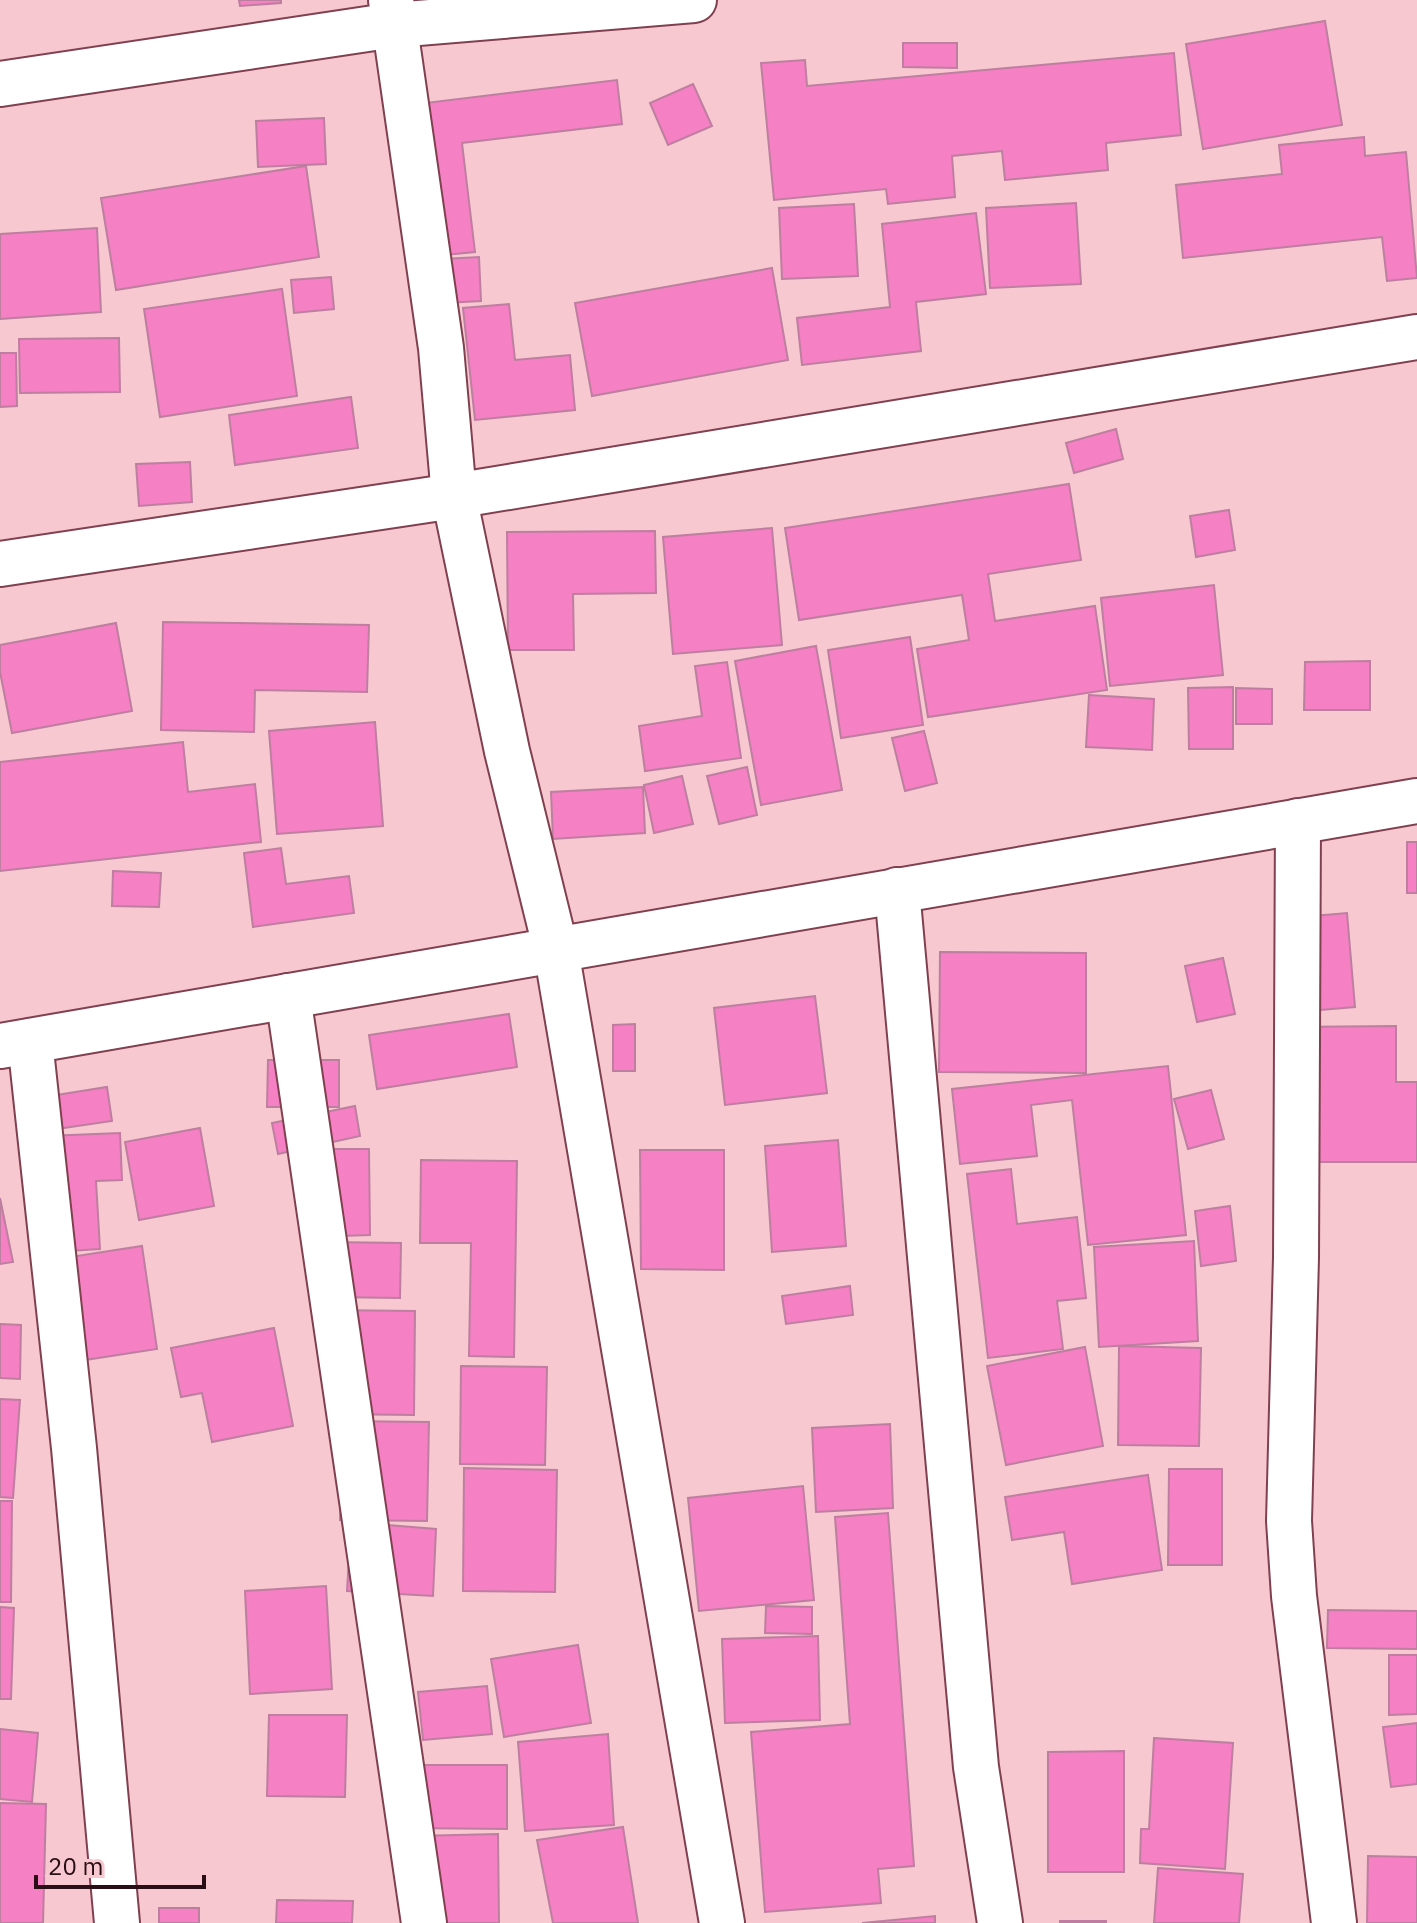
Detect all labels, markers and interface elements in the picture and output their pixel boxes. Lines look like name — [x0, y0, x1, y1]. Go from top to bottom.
scale bar — [36, 1839, 204, 1889]
text: 20 m — [48, 1850, 103, 1882]

